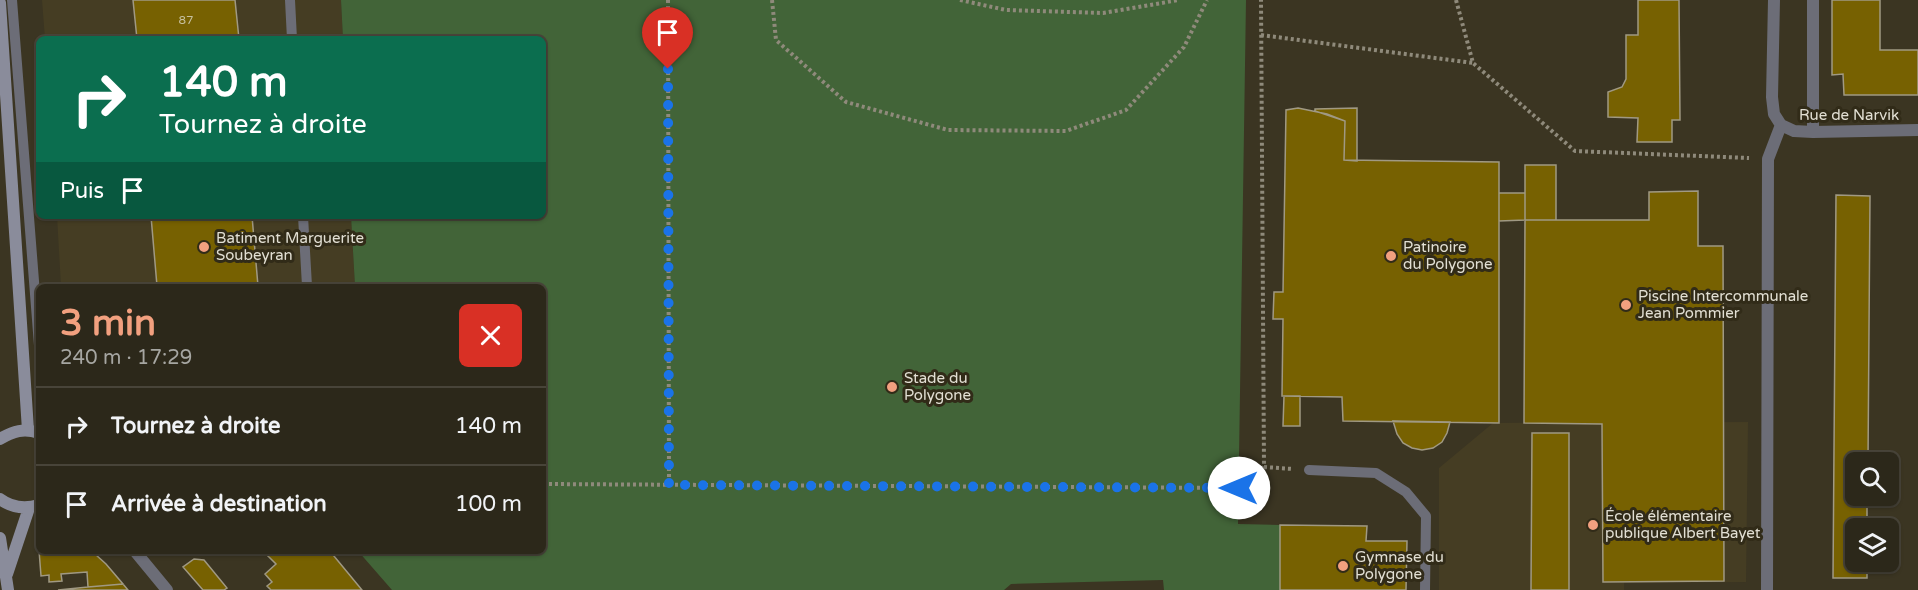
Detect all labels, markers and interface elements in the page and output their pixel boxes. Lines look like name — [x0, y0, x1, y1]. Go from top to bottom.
pin — [642, 7, 693, 69]
house number: 87 — [178, 13, 194, 27]
icon: arrive — [651, 16, 684, 49]
text: 140 m — [159, 57, 288, 108]
icon: right — [60, 60, 138, 138]
street label: Rue de Narvik — [1799, 106, 1899, 124]
text: Tournez à droite — [159, 108, 367, 141]
icon: arrive — [116, 174, 149, 207]
text: Puis — [60, 178, 104, 204]
place label: Batiment Marguerite Soubeyran — [216, 229, 364, 264]
place label: Patinoire du Polygone — [1403, 238, 1492, 273]
marker: Batiment Marguerite Soubeyran — [197, 240, 211, 254]
marker: Patinoire du Polygone — [1384, 249, 1398, 263]
place label: Piscine Intercommunale Jean Pommier — [1638, 287, 1808, 322]
marker: Piscine Intercommunale Jean Pommier — [1619, 298, 1633, 312]
text: 3 min — [60, 302, 156, 345]
button: close — [459, 304, 522, 367]
text: 240 m · 17:29 — [60, 346, 192, 370]
place label: Stade du Polygone — [904, 369, 971, 404]
marker: Stade du Polygone — [885, 380, 899, 394]
icon: right — [60, 410, 93, 443]
text: Tournez à droite — [111, 413, 280, 439]
text: 140 m — [455, 413, 522, 439]
map controls — [1845, 452, 1899, 572]
button: search — [1845, 452, 1899, 506]
position arrow — [1207, 456, 1271, 520]
icon: arrive — [60, 488, 93, 521]
text: Arrivée à destination — [111, 491, 327, 517]
text: 100 m — [455, 491, 522, 517]
place label: École élémentaire publique Albert Bayet — [1605, 507, 1761, 542]
marker: École élémentaire publique Albert Bayet — [1586, 518, 1600, 532]
button: layers — [1845, 518, 1899, 572]
place label: Gymnase du Polygone — [1355, 548, 1444, 583]
marker: Gymnase du Polygone — [1336, 559, 1350, 573]

